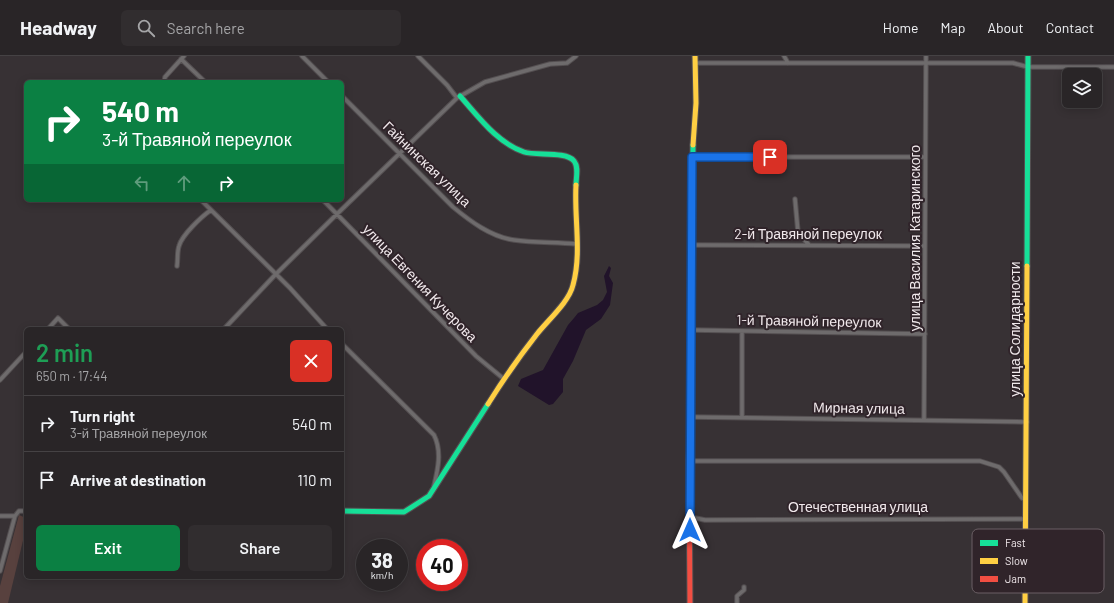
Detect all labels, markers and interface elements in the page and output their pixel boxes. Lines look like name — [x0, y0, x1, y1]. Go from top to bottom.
search box — [121, 10, 401, 46]
text: Headway — [20, 16, 97, 39]
icon: search — [135, 17, 157, 39]
text: Search here — [167, 19, 245, 37]
text: Home — [883, 19, 919, 36]
text: Map — [941, 19, 965, 36]
text: About — [987, 19, 1024, 36]
text: Contact — [1046, 19, 1094, 36]
map controls — [1062, 68, 1102, 108]
button: layers — [1062, 68, 1102, 108]
text: 540 m — [102, 94, 179, 128]
icon: right — [36, 96, 88, 148]
street label: Гайнинская улица — [380, 117, 475, 210]
text: 3-й Травяной переулок — [102, 128, 292, 150]
pin — [753, 140, 787, 174]
street label: улица Василия Катаринского — [906, 145, 923, 331]
icon: arrive — [759, 146, 781, 168]
icon: left — [131, 172, 153, 194]
icon: ahead — [173, 172, 195, 194]
icon: right — [215, 172, 237, 194]
street label: улица Евгения Кучерова — [360, 220, 481, 345]
street label: 2-й Травяной переулок — [734, 225, 883, 242]
street label: улица Солидарности — [1006, 261, 1023, 397]
street label: 1-й Травяной переулок — [736, 311, 883, 330]
text: 2 min — [36, 338, 93, 367]
button: close — [290, 340, 332, 382]
text: 650 m · 17:44 — [36, 368, 107, 384]
street label: Мирная улица — [813, 398, 905, 417]
text: Turn right — [70, 407, 135, 425]
icon: right — [36, 413, 58, 435]
text: 540 m — [292, 415, 332, 433]
text: 3-й Травяной переулок — [70, 425, 207, 441]
icon: arrive — [36, 469, 58, 491]
text: Arrive at destination — [70, 471, 206, 489]
text: 110 m — [298, 471, 332, 489]
street label: Отечественная улица — [788, 498, 928, 515]
position arrow — [669, 509, 711, 551]
button: Exit — [36, 525, 180, 571]
button: Share — [188, 525, 332, 571]
legend — [972, 529, 1104, 593]
text: Fast — [1005, 536, 1026, 549]
speed limit sign: 40 — [416, 539, 468, 591]
text: 38 — [371, 548, 393, 572]
text: Slow — [1005, 554, 1028, 567]
text: km/h — [371, 569, 393, 581]
text: Jam — [1005, 572, 1026, 585]

